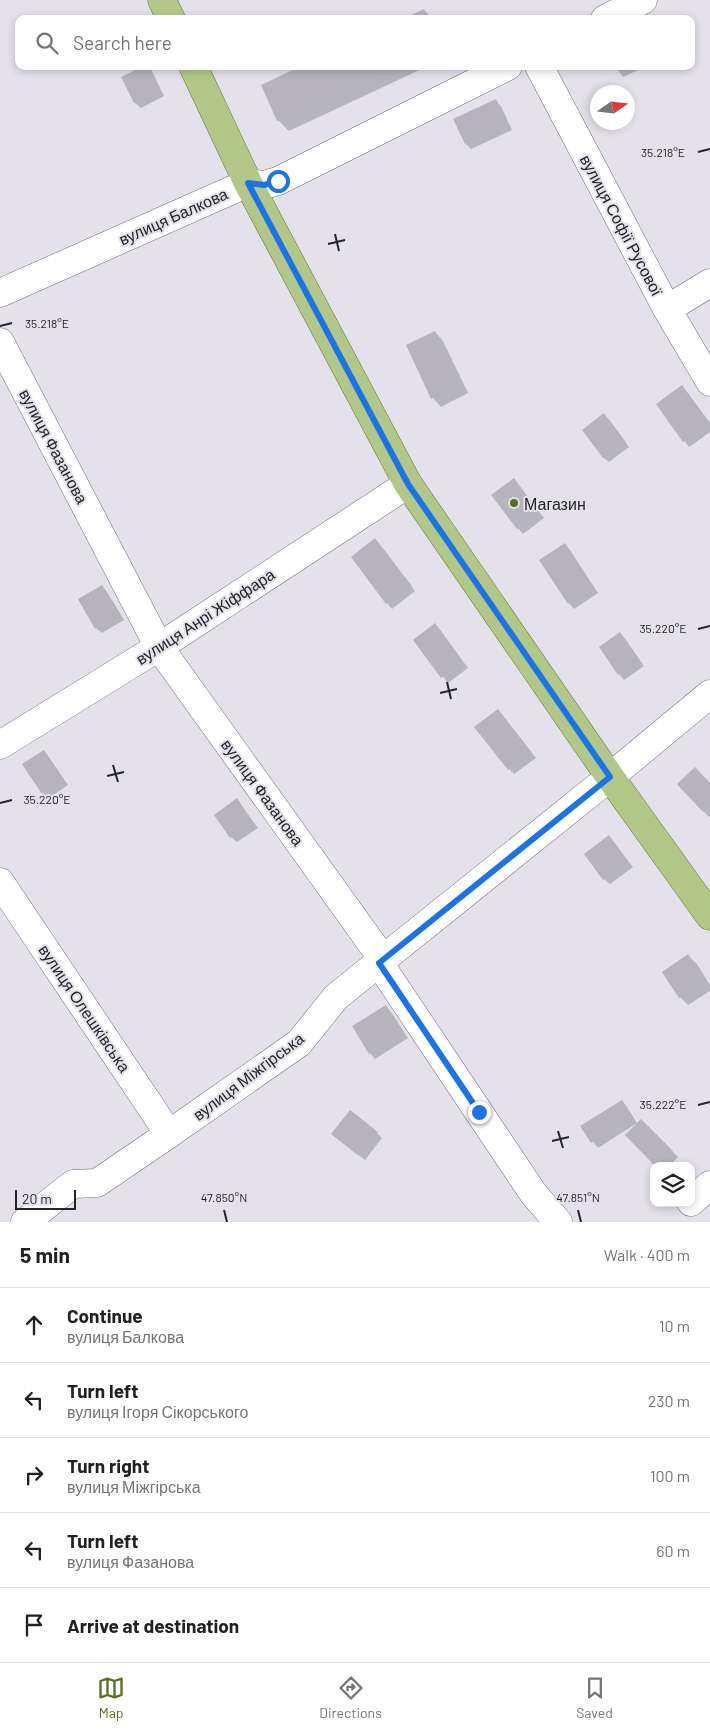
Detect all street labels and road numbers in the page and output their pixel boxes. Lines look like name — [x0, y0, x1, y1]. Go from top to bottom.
street label: вулиця Софії Русової — [577, 151, 668, 299]
street label: вулиця Балкова — [116, 183, 230, 249]
street label: вулиця Фазанова — [16, 385, 92, 507]
street label: вулиця Анрі Жіффара — [132, 564, 278, 668]
street label: вулиця Фазанова — [218, 735, 308, 849]
street label: вулиця Олешківська — [35, 941, 135, 1076]
street label: вулиця Міжгірська — [189, 1028, 307, 1124]

